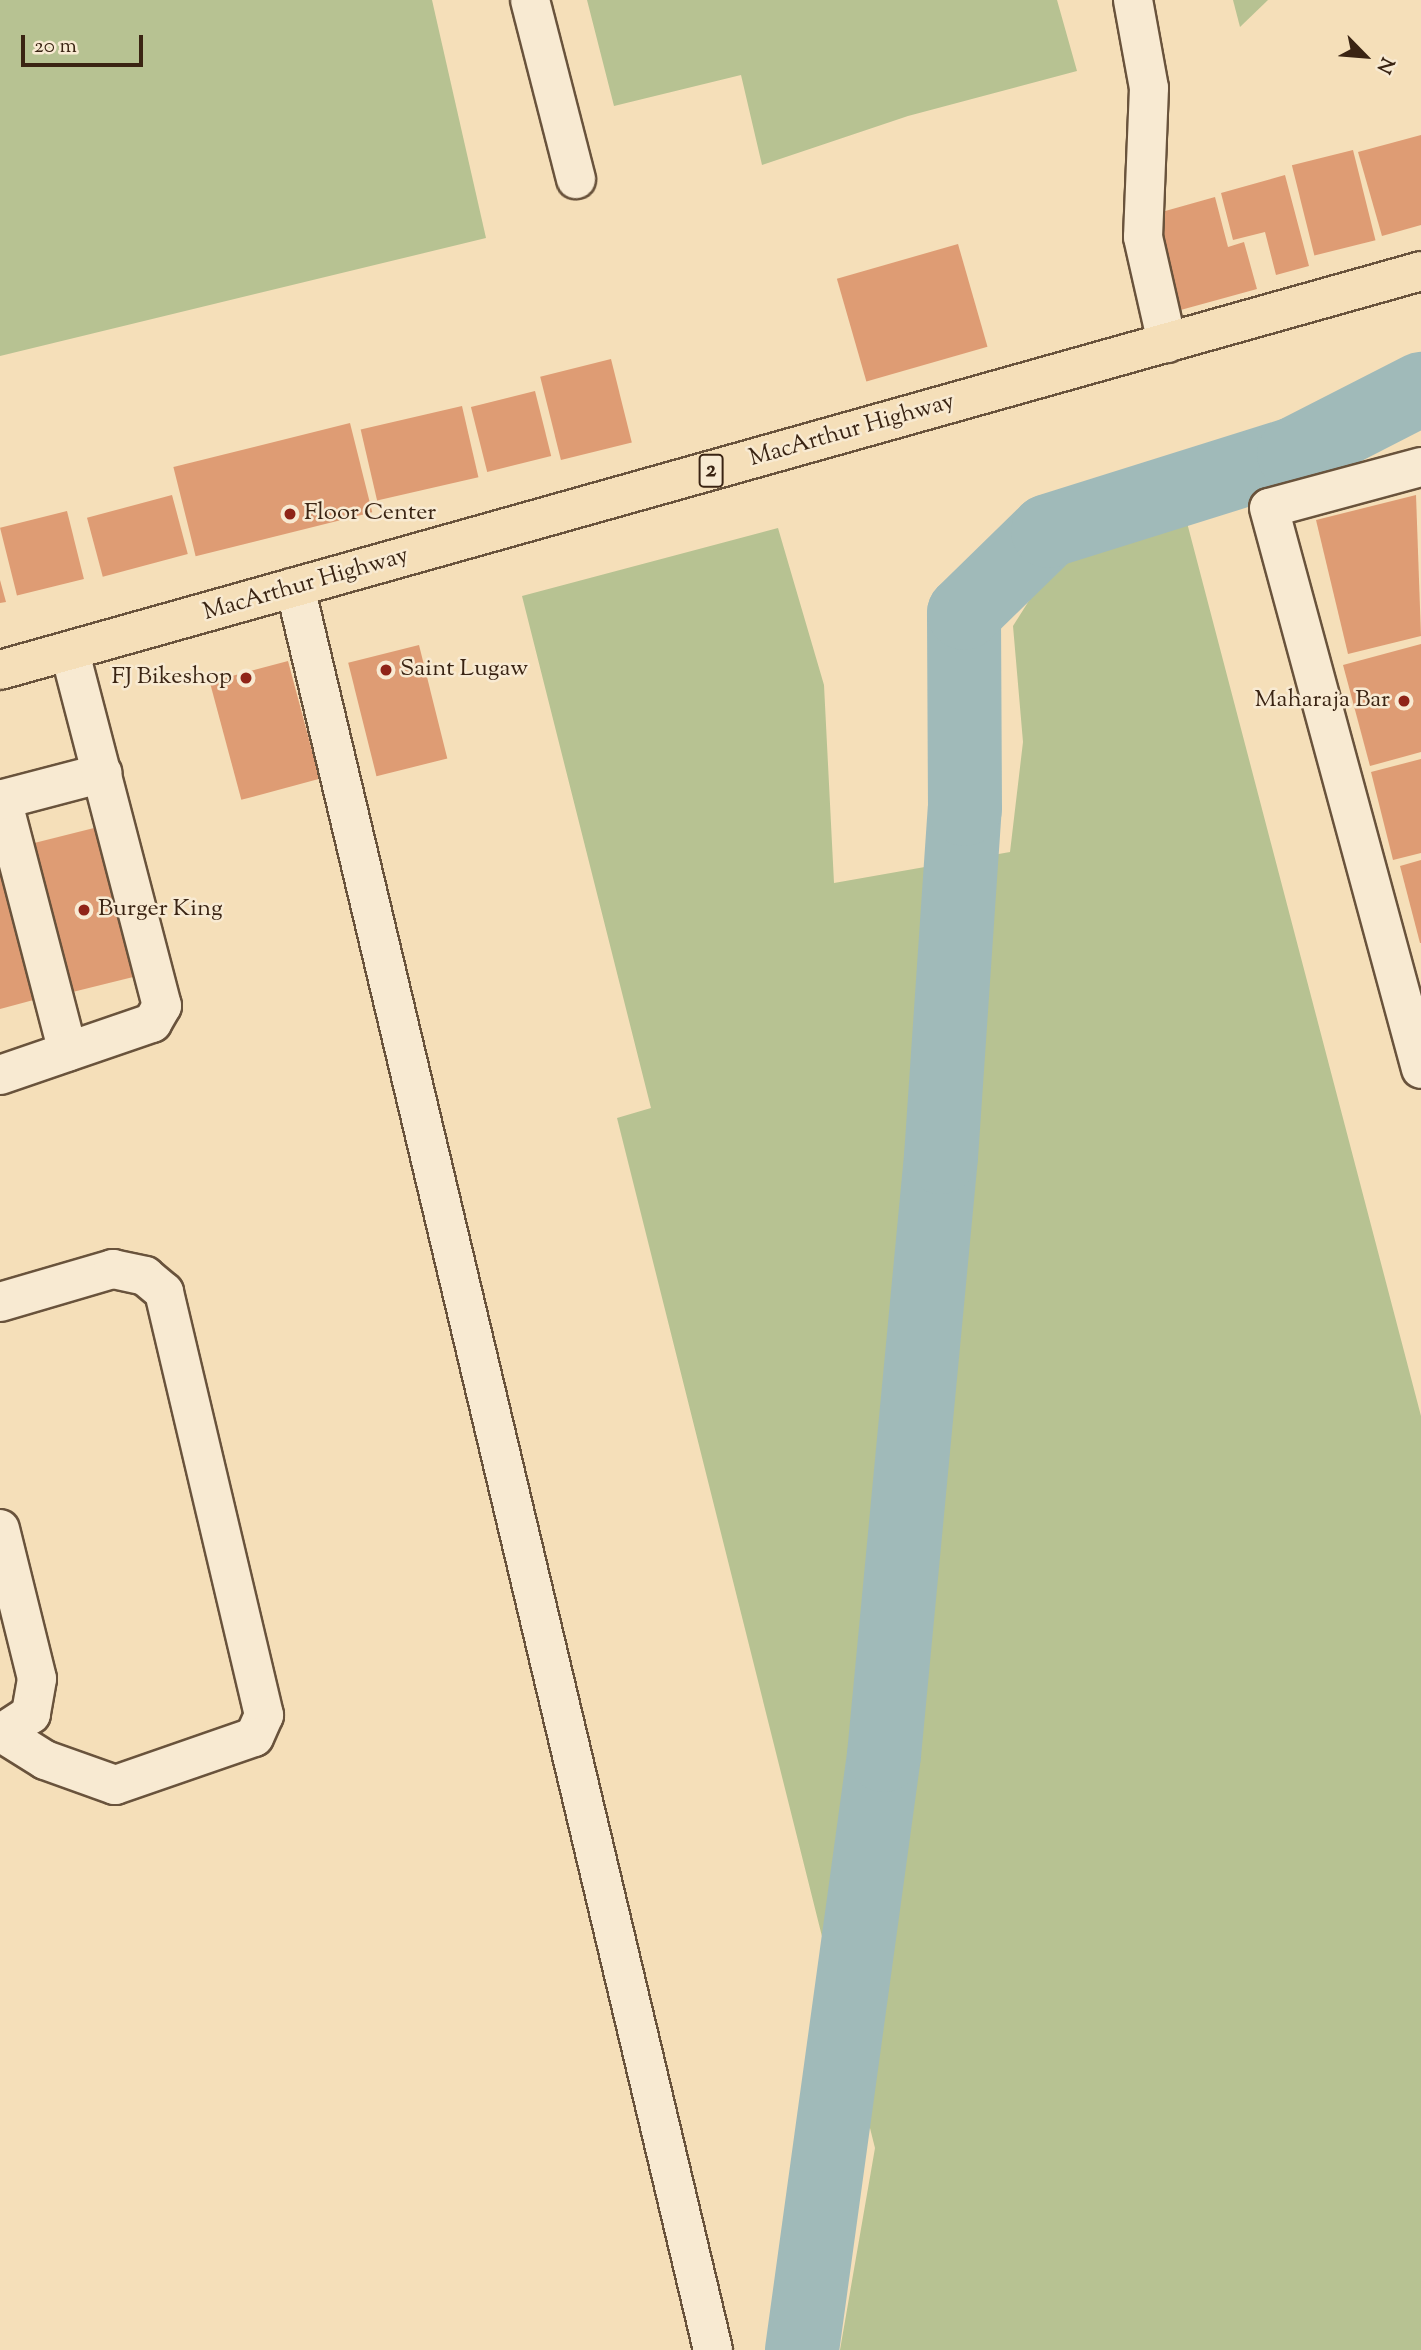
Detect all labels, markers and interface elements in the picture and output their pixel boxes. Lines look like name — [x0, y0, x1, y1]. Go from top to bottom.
scale bar — [24, 21, 147, 65]
north arrow — [1330, 21, 1400, 91]
text: 20 m — [34, 32, 77, 62]
text: N — [1369, 52, 1400, 78]
street label: MacArthur Highway — [746, 388, 958, 474]
road number: 2 — [697, 452, 725, 491]
place label: Floor Center — [304, 500, 436, 528]
marker: Floor Center — [282, 506, 298, 522]
street label: MacArthur Highway — [200, 542, 412, 628]
place label: Saint Lugaw — [400, 656, 528, 684]
marker: Saint Lugaw — [378, 662, 394, 678]
place label: FJ Bikeshop — [111, 664, 232, 692]
marker: FJ Bikeshop — [238, 670, 254, 686]
place label: Maharaja Bar — [1255, 687, 1390, 715]
marker: Maharaja Bar — [1396, 693, 1412, 709]
place label: Burger King — [98, 896, 223, 924]
marker: Burger King — [76, 902, 92, 918]

